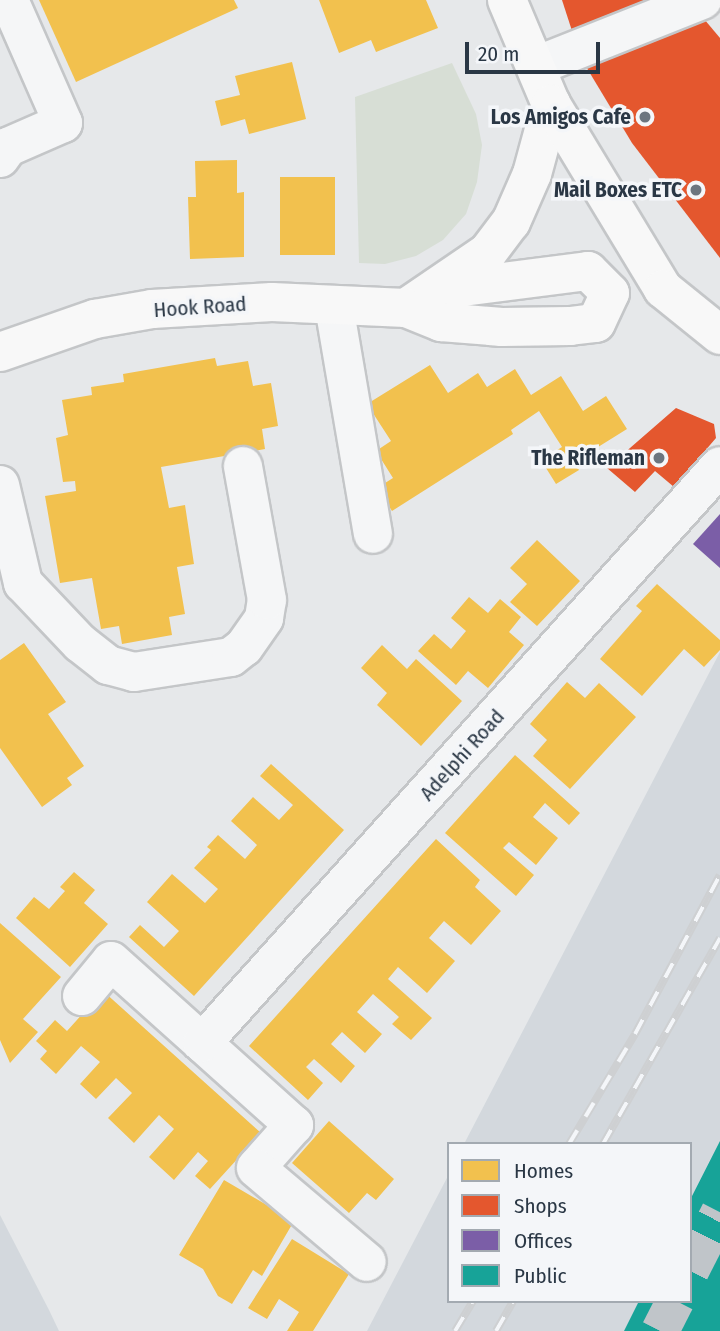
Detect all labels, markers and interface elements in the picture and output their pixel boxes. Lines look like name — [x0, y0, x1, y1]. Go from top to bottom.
scale bar — [468, 28, 603, 72]
text: 20 m — [478, 41, 519, 67]
place label: Los Amigos Cafe — [491, 104, 631, 130]
marker: Los Amigos Cafe — [637, 109, 653, 125]
place label: Mail Boxes ETC — [554, 177, 682, 203]
marker: Mail Boxes ETC — [688, 182, 704, 198]
street label: Hook Road — [153, 291, 247, 323]
place label: The Rifleman — [531, 445, 645, 471]
marker: The Rifleman — [651, 450, 667, 466]
street label: Adelphi Road — [414, 704, 510, 806]
legend — [447, 1142, 692, 1303]
text: Homes — [514, 1158, 573, 1184]
text: Shops — [514, 1193, 567, 1219]
text: Offices — [514, 1228, 573, 1254]
text: Public — [514, 1263, 566, 1289]

